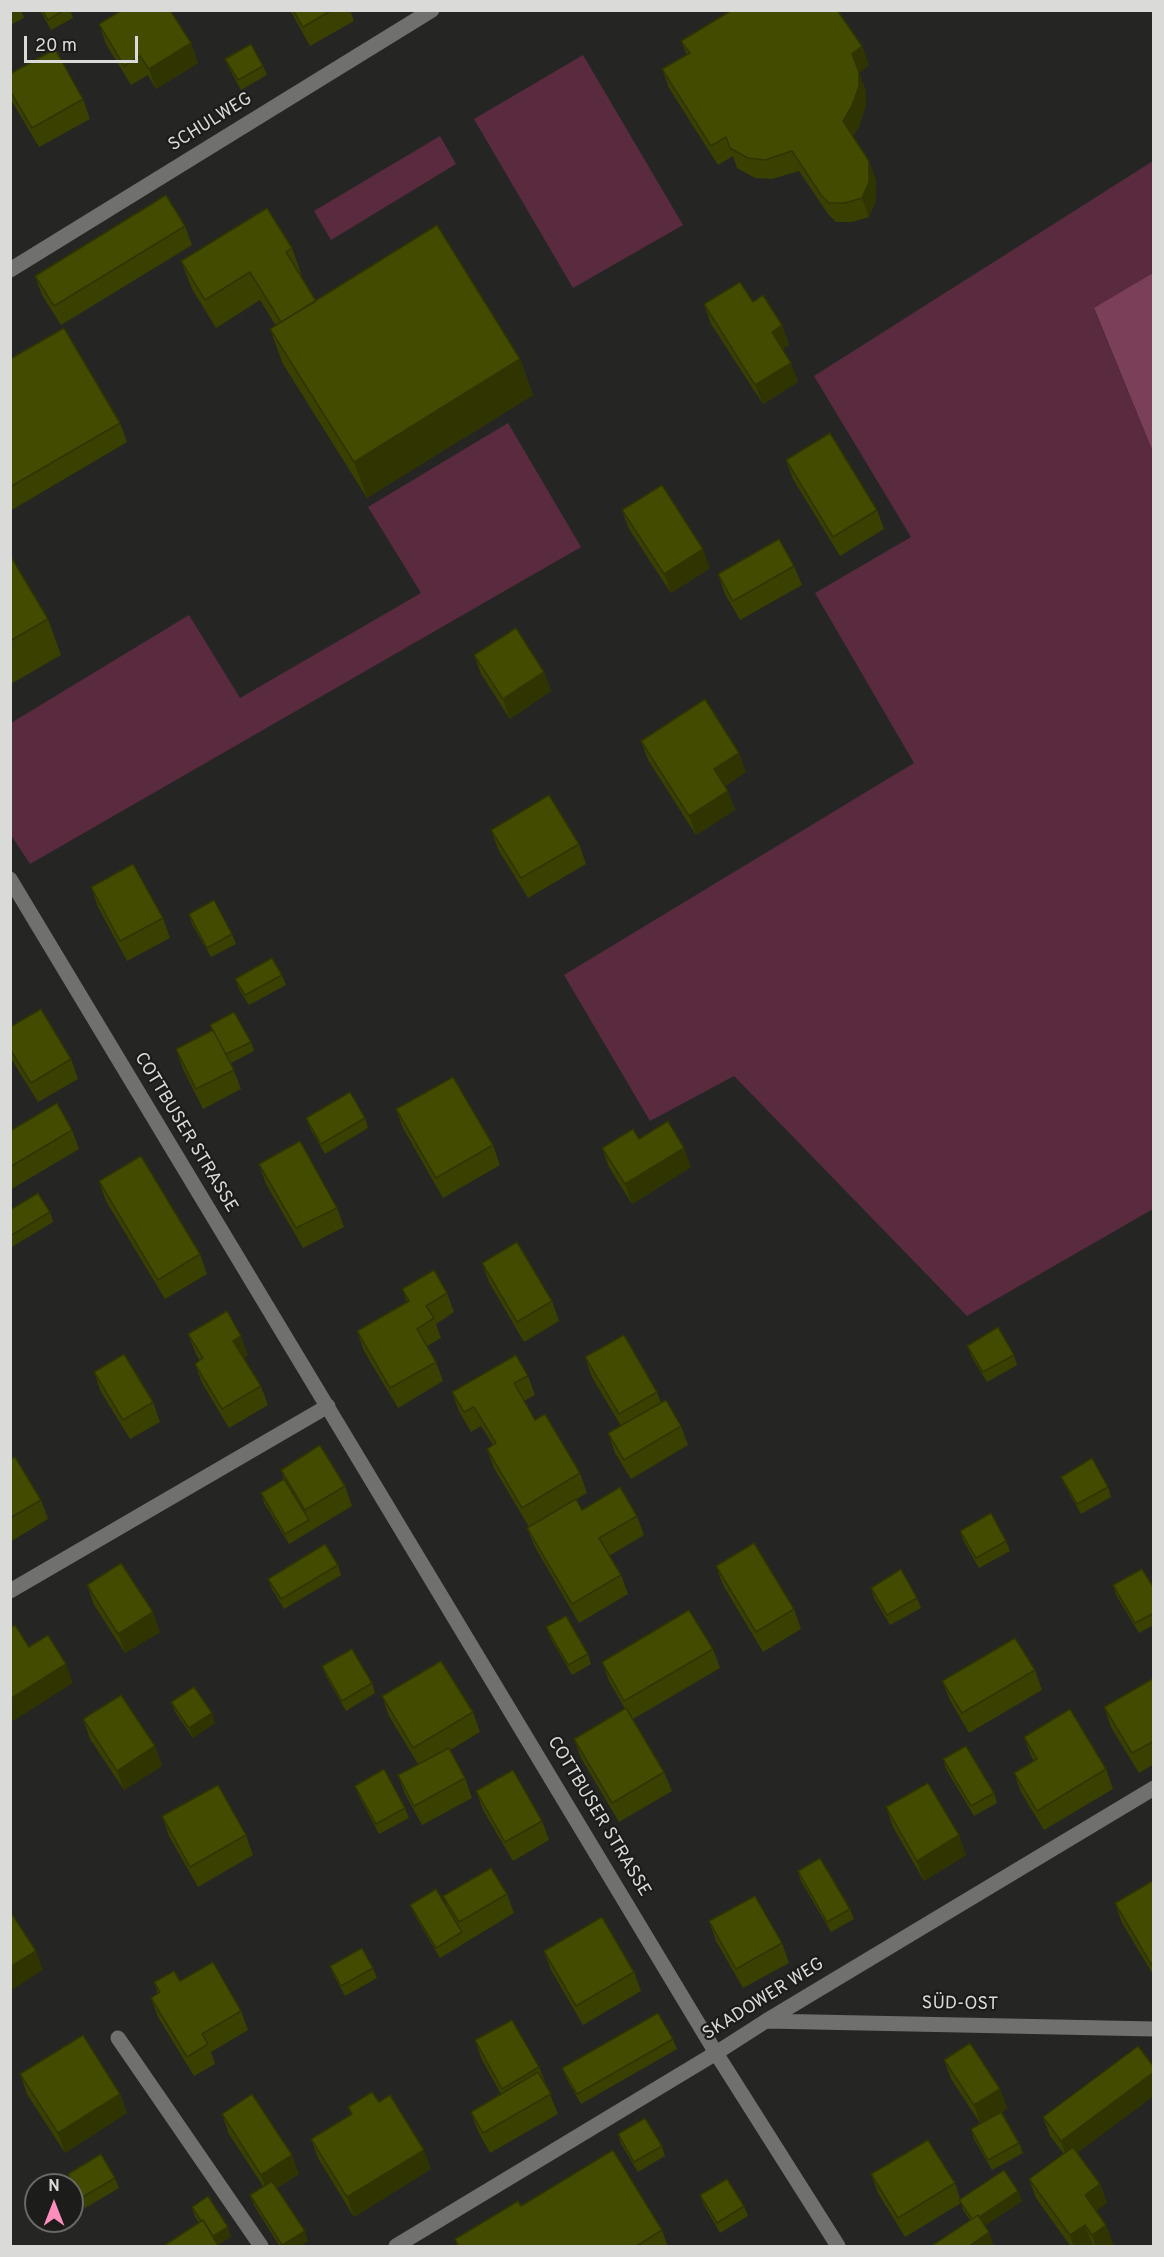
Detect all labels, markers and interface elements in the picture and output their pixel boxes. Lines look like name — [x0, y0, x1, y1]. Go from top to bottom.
scale bar — [27, 24, 141, 62]
text: 20 m — [35, 35, 77, 58]
street label: SCHULWEG — [165, 89, 257, 157]
street label: COTTBUSER STRASSE — [129, 1049, 241, 1217]
street label: COTTBUSER STRASSE — [542, 1733, 654, 1901]
street label: SKADOWER WEG — [699, 1954, 829, 2046]
street label: SÜD-OST — [921, 1994, 999, 2016]
north arrow — [24, 2173, 84, 2233]
text: N — [48, 2177, 60, 2197]

